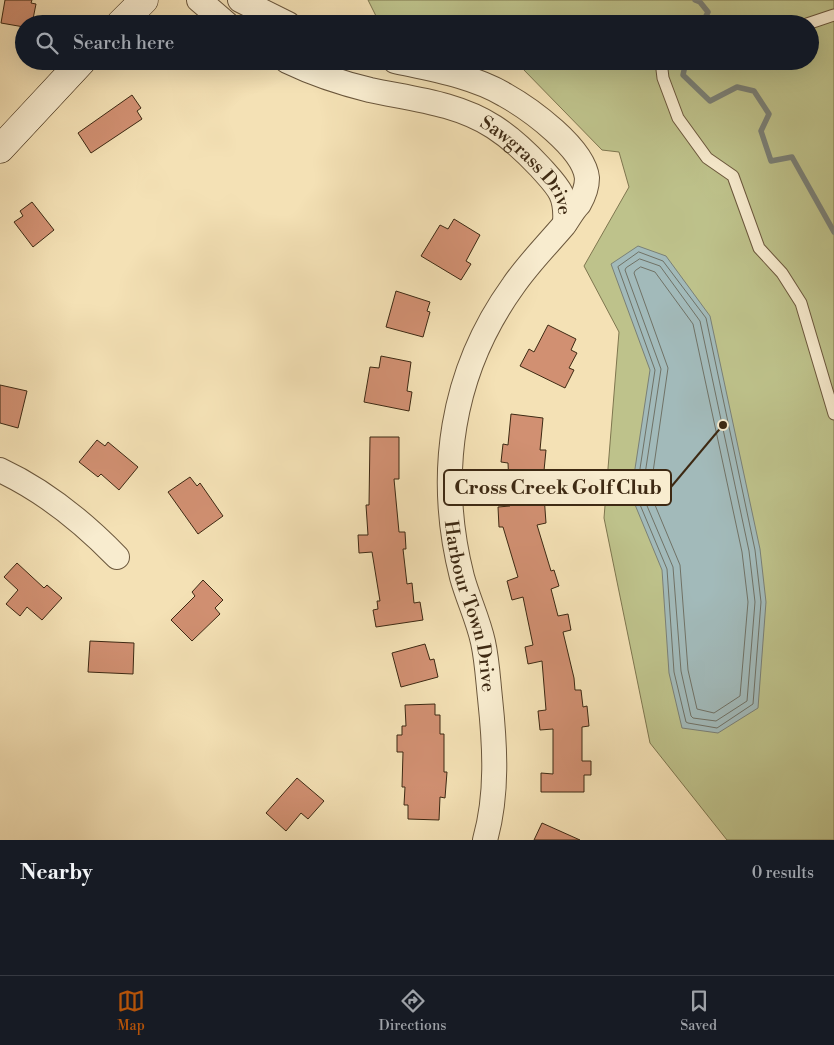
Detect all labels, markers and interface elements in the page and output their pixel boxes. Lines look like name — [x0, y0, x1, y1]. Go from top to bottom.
search box — [15, 15, 819, 70]
icon: search — [33, 29, 61, 57]
text: Search here — [73, 31, 174, 55]
street label: Sawgrass Drive — [476, 110, 576, 216]
callout: Cross Creek Golf Club — [444, 470, 671, 505]
text: Cross Creek Golf Club — [454, 476, 662, 501]
street label: Harbour Town Drive — [439, 519, 500, 693]
text: Nearby — [20, 860, 93, 886]
text: 0 results — [752, 863, 814, 883]
tab: Map — [117, 987, 145, 1035]
tab: Directions — [379, 987, 446, 1035]
tab: Saved — [680, 987, 717, 1035]

